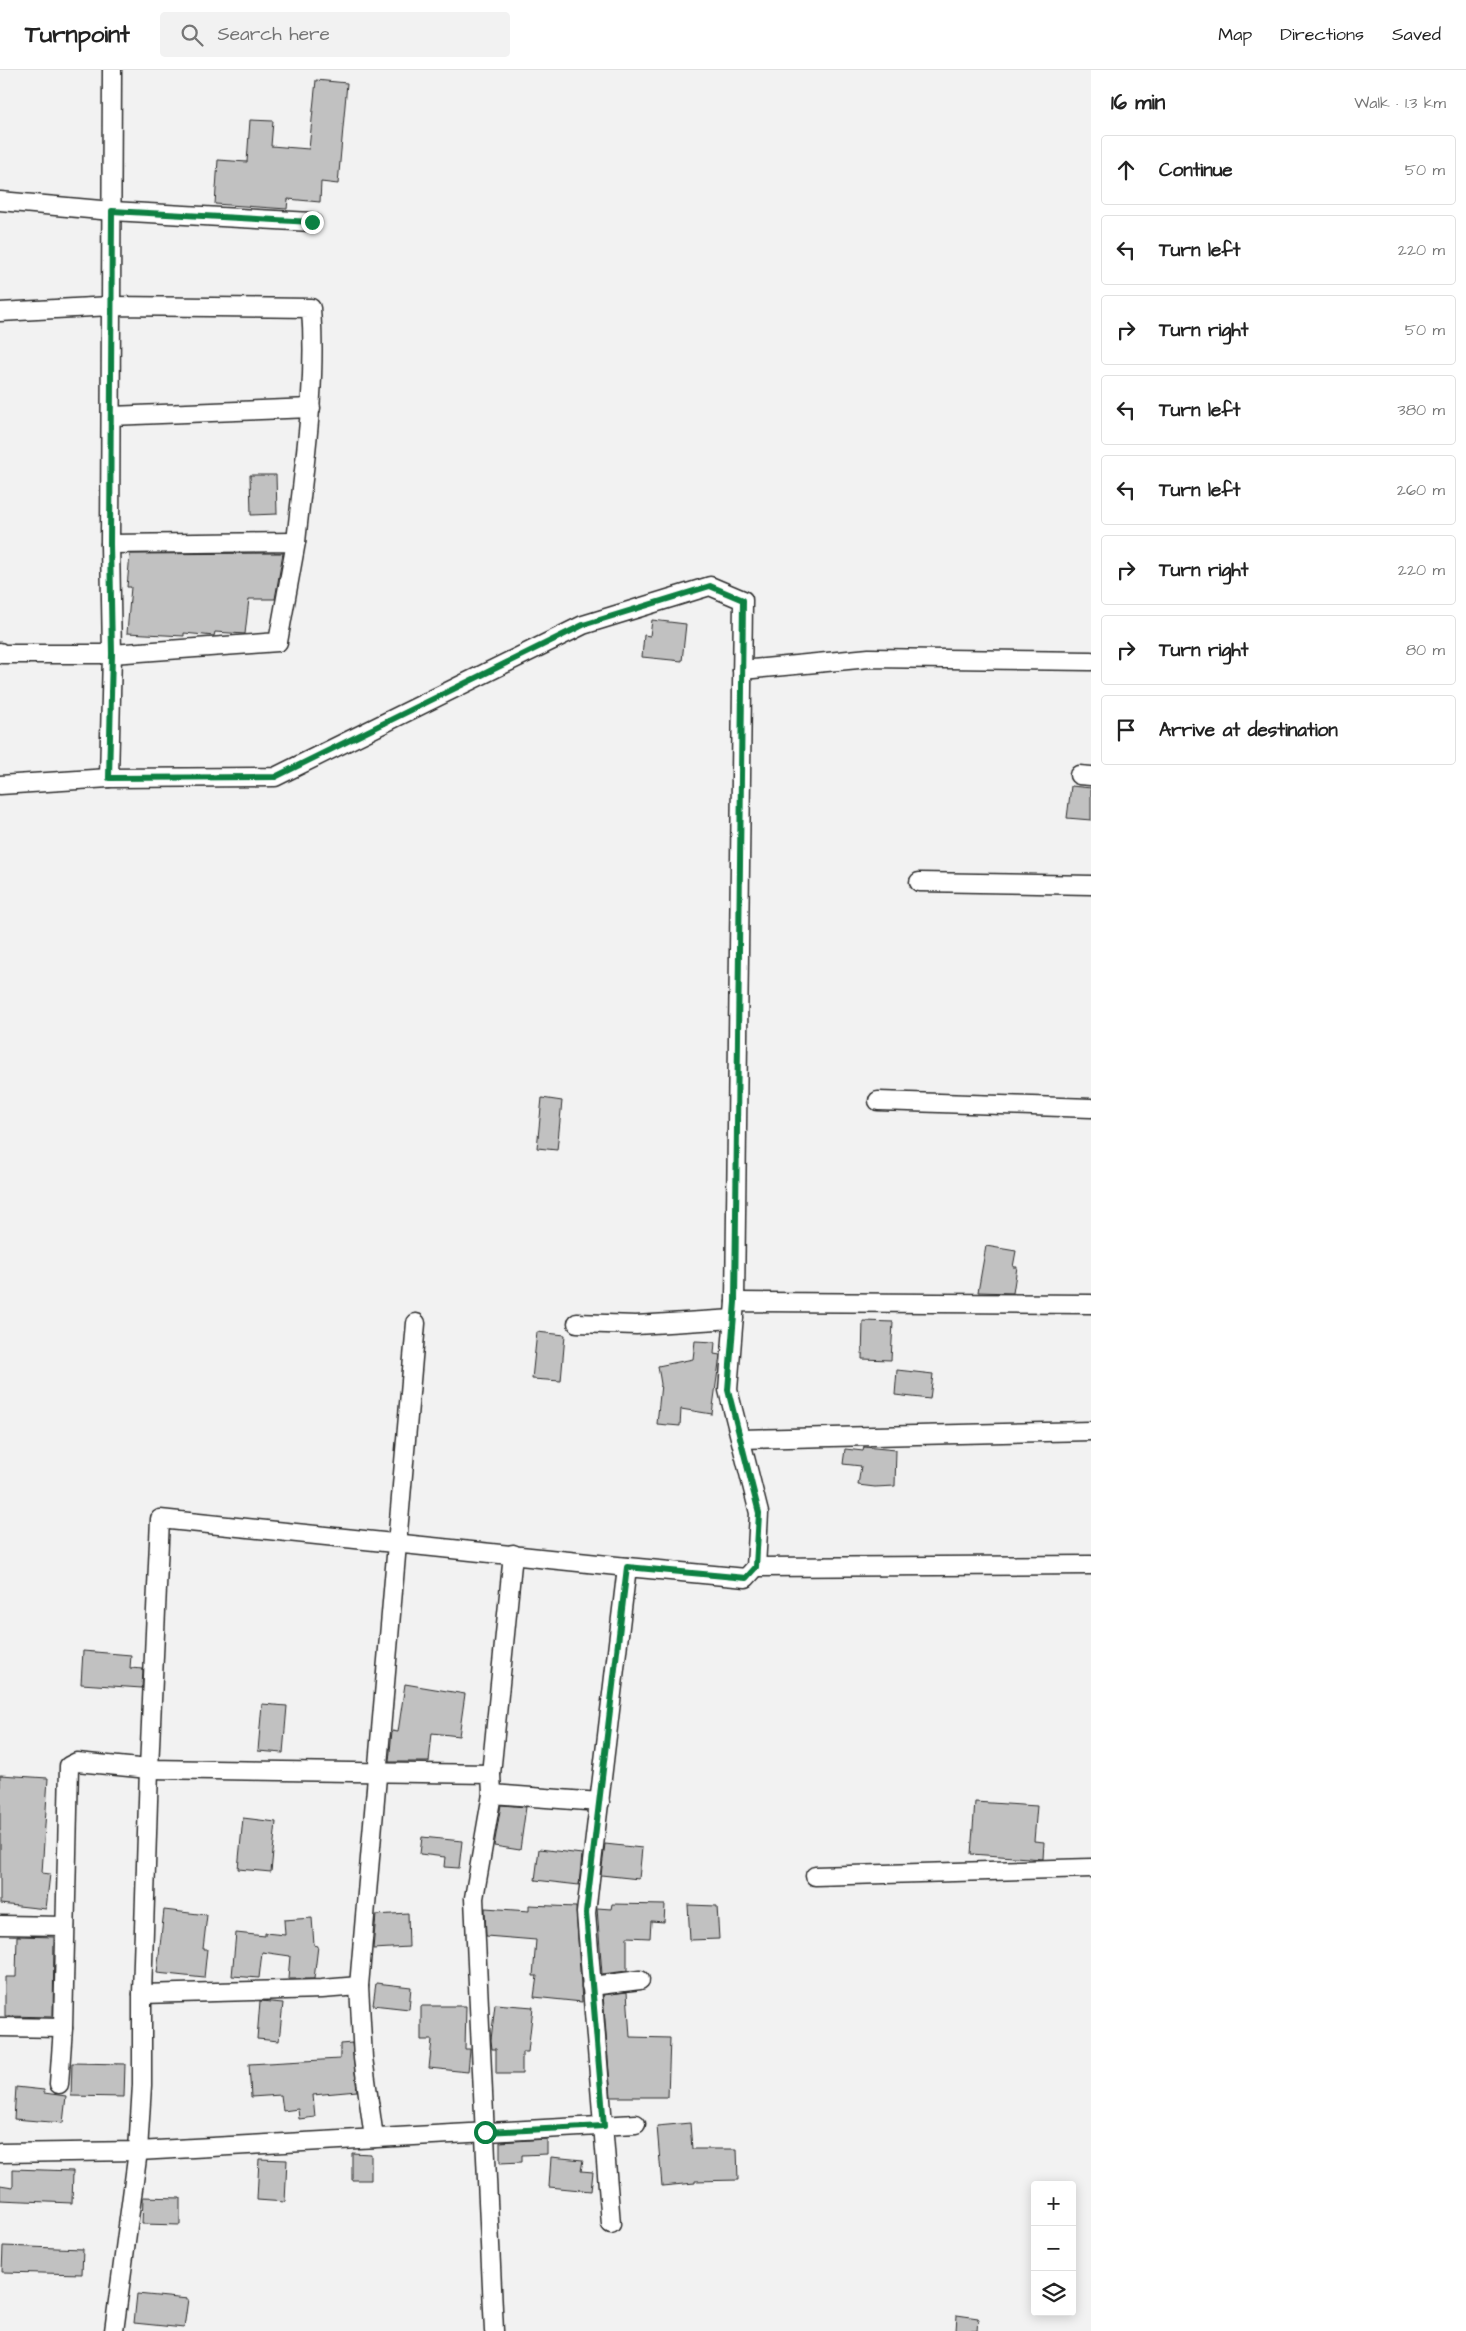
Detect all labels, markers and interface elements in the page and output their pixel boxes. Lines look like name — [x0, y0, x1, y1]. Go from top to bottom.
search box — [160, 12, 510, 57]
text: Turnpoint — [25, 18, 130, 52]
icon: search — [178, 21, 206, 49]
text: Search here — [218, 21, 330, 48]
text: Map — [1218, 22, 1252, 47]
text: Directions — [1280, 22, 1364, 47]
text: Saved — [1392, 22, 1441, 47]
text: 16 min — [1111, 88, 1165, 117]
text: Walk · 1.3 km — [1354, 92, 1446, 114]
icon: ahead — [1112, 156, 1140, 184]
text: Continue — [1159, 157, 1233, 184]
text: 50 m — [1405, 159, 1445, 181]
route end — [301, 211, 324, 234]
icon: left — [1112, 236, 1140, 264]
text: Turn left — [1159, 237, 1240, 264]
text: 220 m — [1398, 239, 1445, 261]
icon: right — [1112, 316, 1140, 344]
text: Turn right — [1159, 317, 1248, 344]
text: 50 m — [1405, 319, 1445, 341]
icon: left — [1112, 396, 1140, 424]
text: Turn left — [1159, 397, 1240, 424]
text: 380 m — [1398, 399, 1445, 421]
icon: left — [1112, 476, 1140, 504]
text: Turn left — [1159, 477, 1240, 504]
text: 260 m — [1397, 479, 1445, 501]
icon: right — [1112, 556, 1140, 584]
text: Turn right — [1159, 557, 1248, 584]
text: 220 m — [1398, 559, 1445, 581]
icon: right — [1112, 636, 1140, 664]
text: Turn right — [1159, 637, 1248, 664]
text: 80 m — [1406, 639, 1445, 661]
icon: arrive — [1112, 716, 1140, 744]
text: Arrive at destination — [1159, 717, 1338, 744]
route start — [474, 2121, 497, 2144]
map controls — [1031, 2181, 1076, 2316]
button: + — [1031, 2181, 1076, 2226]
button: − — [1031, 2226, 1076, 2271]
button: layers — [1031, 2271, 1076, 2316]

